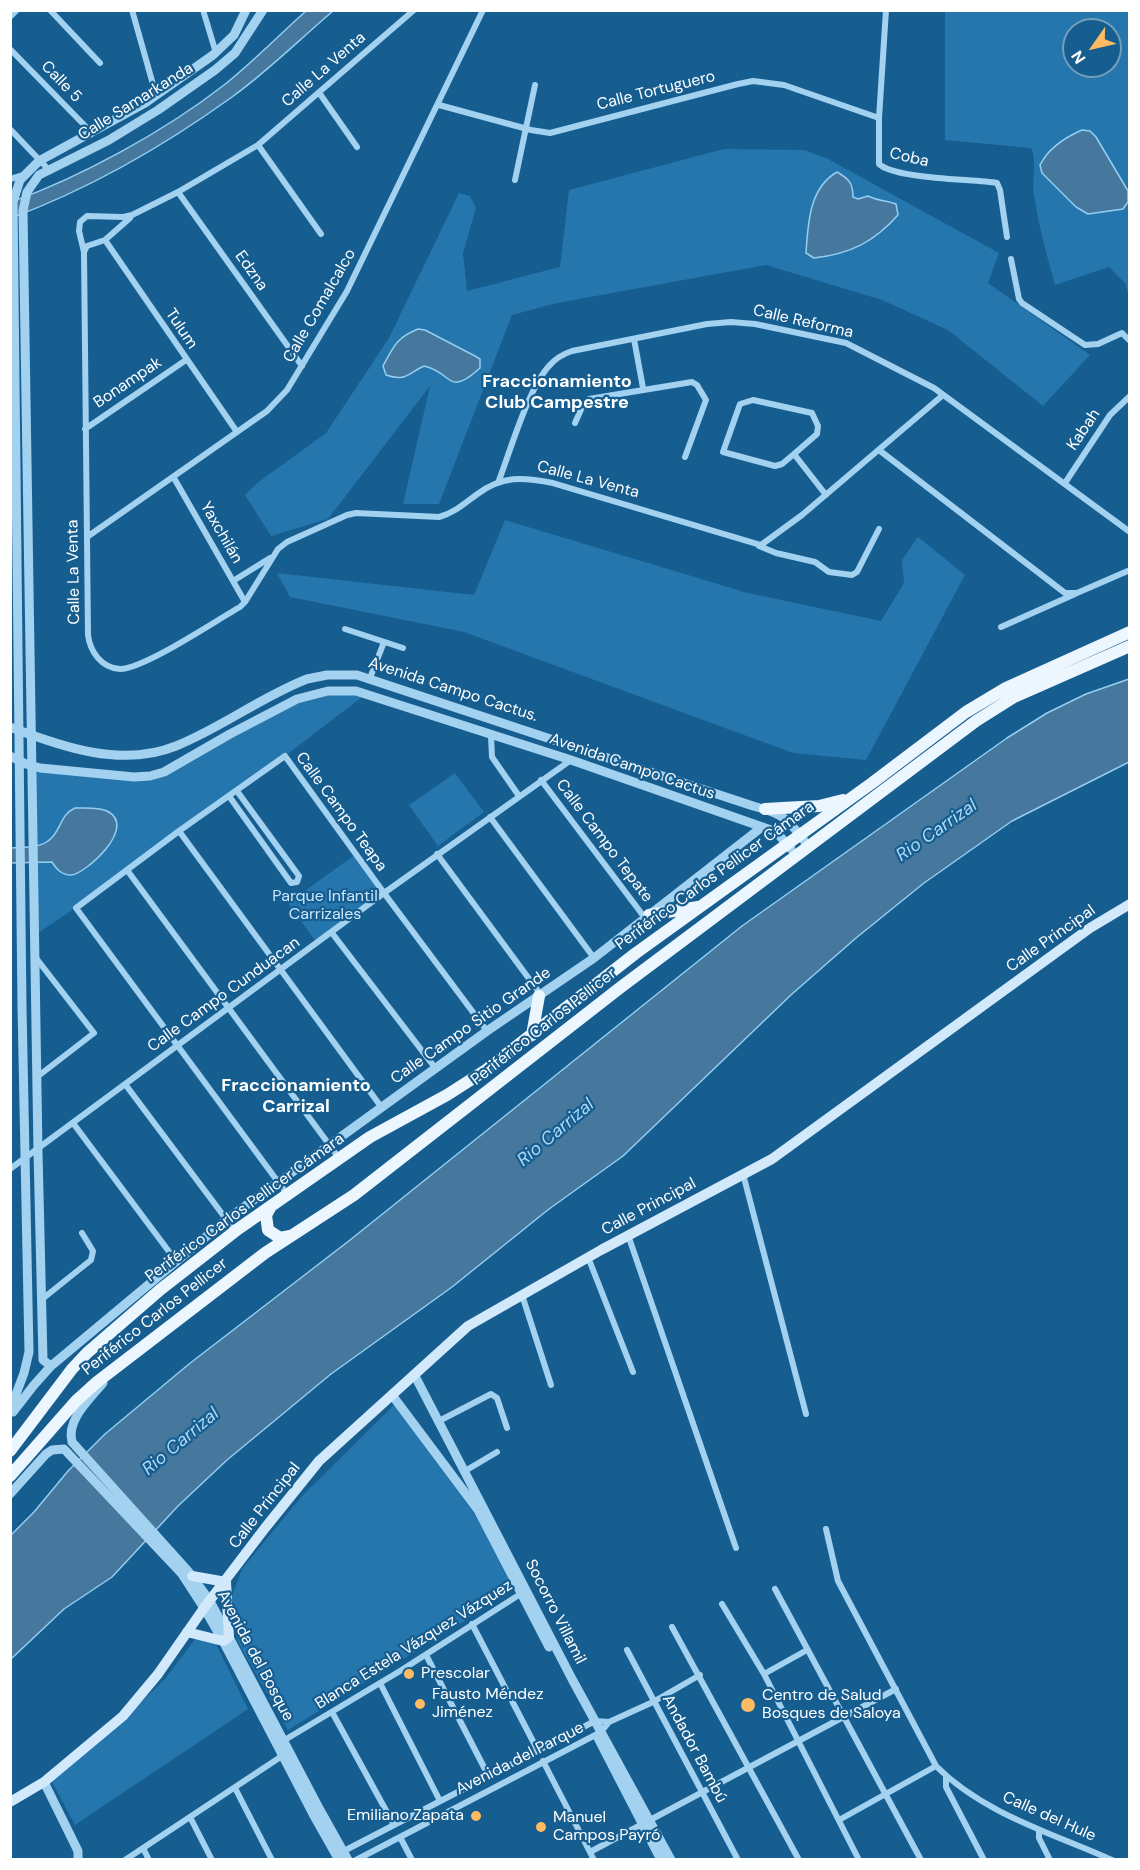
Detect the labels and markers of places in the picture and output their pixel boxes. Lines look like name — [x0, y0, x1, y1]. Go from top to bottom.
place label: Prescolar — [421, 1664, 490, 1684]
marker: Prescolar — [402, 1667, 416, 1681]
place label: Fausto Méndez Jiménez — [432, 1685, 544, 1723]
place label: Centro de Salud Bosques de Saloya — [762, 1686, 901, 1724]
marker: Centro de Salud Bosques de Saloya — [739, 1696, 757, 1714]
marker: Fausto Méndez Jiménez — [413, 1697, 427, 1711]
place label: Emiliano Zapata — [347, 1806, 464, 1826]
place label: Manuel Campos Payró — [553, 1808, 661, 1846]
marker: Emiliano Zapata — [469, 1809, 483, 1823]
marker: Manuel Campos Payró — [534, 1820, 548, 1834]

